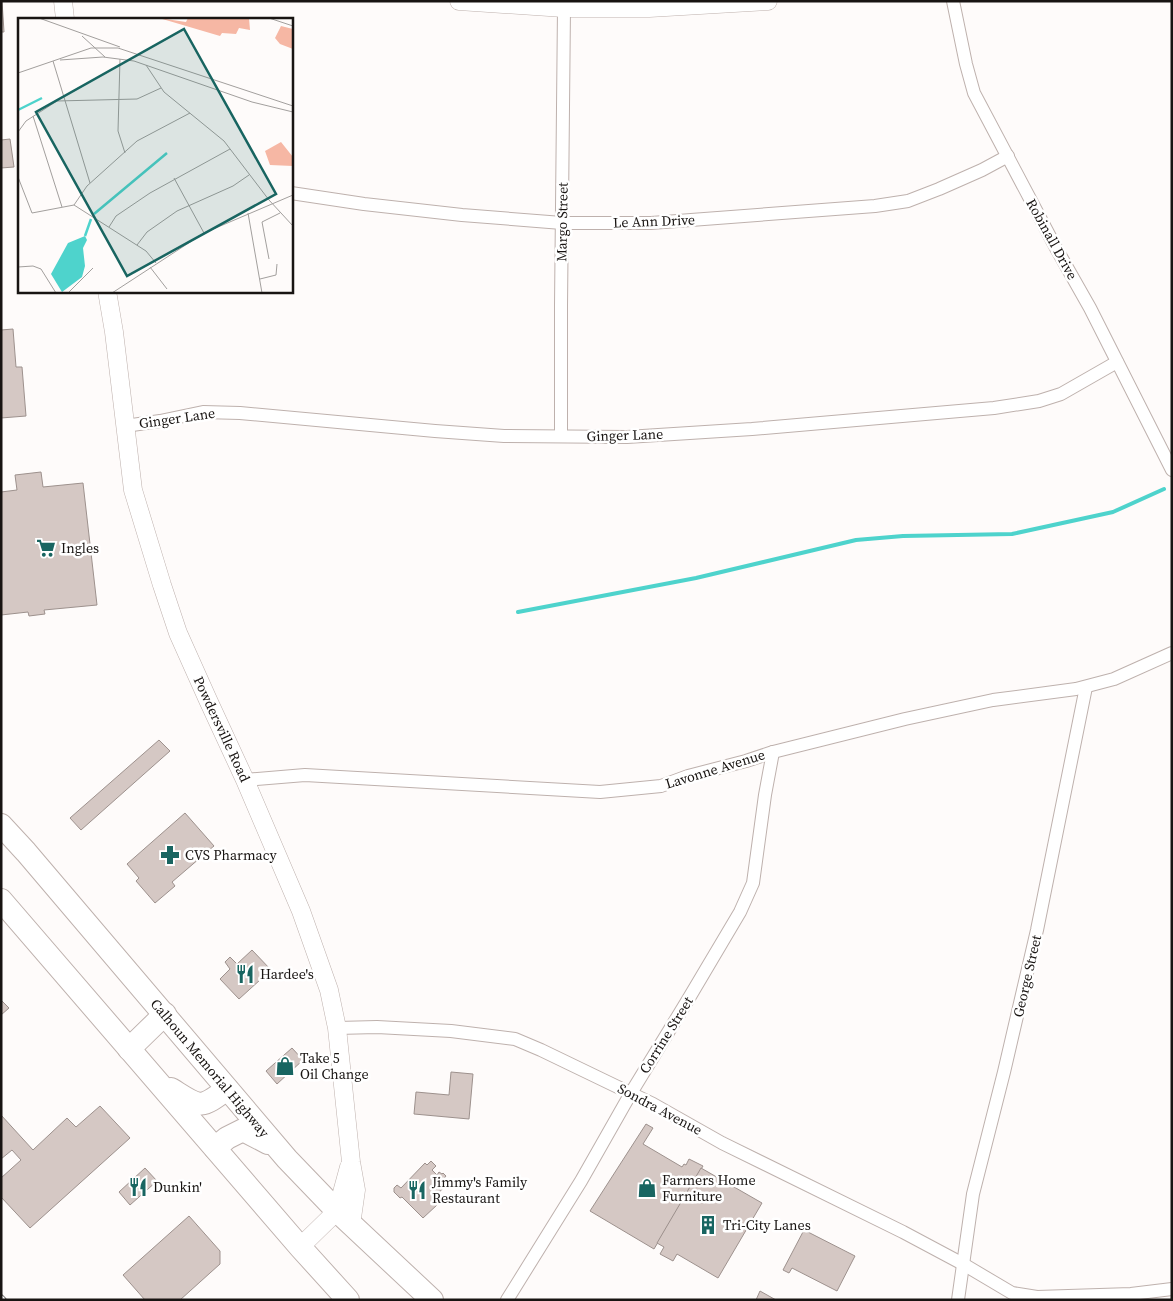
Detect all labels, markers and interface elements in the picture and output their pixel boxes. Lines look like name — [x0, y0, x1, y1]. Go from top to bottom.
inset map — [18, 18, 292, 292]
street label: Margo Street — [551, 182, 573, 262]
street label: Robinall Drive — [1021, 195, 1083, 283]
street label: Le Ann Drive — [613, 210, 695, 232]
street label: Ginger Lane — [138, 403, 216, 433]
street label: Ginger Lane — [586, 424, 664, 446]
supermarket icon: Ingles — [35, 537, 57, 559]
place label: Ingles — [61, 538, 99, 558]
street label: Powdersville Road — [189, 673, 255, 785]
street label: Lavonne Avenue — [663, 744, 767, 794]
pharmacy icon: CVS Pharmacy — [159, 844, 181, 866]
place label: CVS Pharmacy — [185, 845, 277, 865]
street label: George Street — [1008, 932, 1046, 1019]
restaurant icon: Hardee's — [234, 963, 256, 985]
place label: Hardee's — [260, 964, 314, 984]
street label: Corrine Street — [634, 992, 698, 1077]
street label: Calhoun Memorial Highway — [146, 994, 275, 1142]
place label: Take 5 Oil Change — [300, 1048, 369, 1084]
shop icon: Take 5 Oil Change — [274, 1055, 296, 1077]
street label: Sondra Avenue — [614, 1078, 706, 1140]
place label: Farmers Home Furniture — [662, 1170, 756, 1206]
place label: Jimmy's Family Restaurant — [431, 1172, 528, 1208]
restaurant icon: Dunkin' — [127, 1176, 149, 1198]
place label: Dunkin' — [153, 1177, 202, 1197]
shop icon: Farmers Home Furniture — [636, 1177, 658, 1199]
restaurant icon: Jimmy's Family Restaurant — [406, 1179, 428, 1201]
building icon: Tri-City Lanes — [697, 1214, 719, 1236]
place label: Tri-City Lanes — [723, 1215, 811, 1235]

